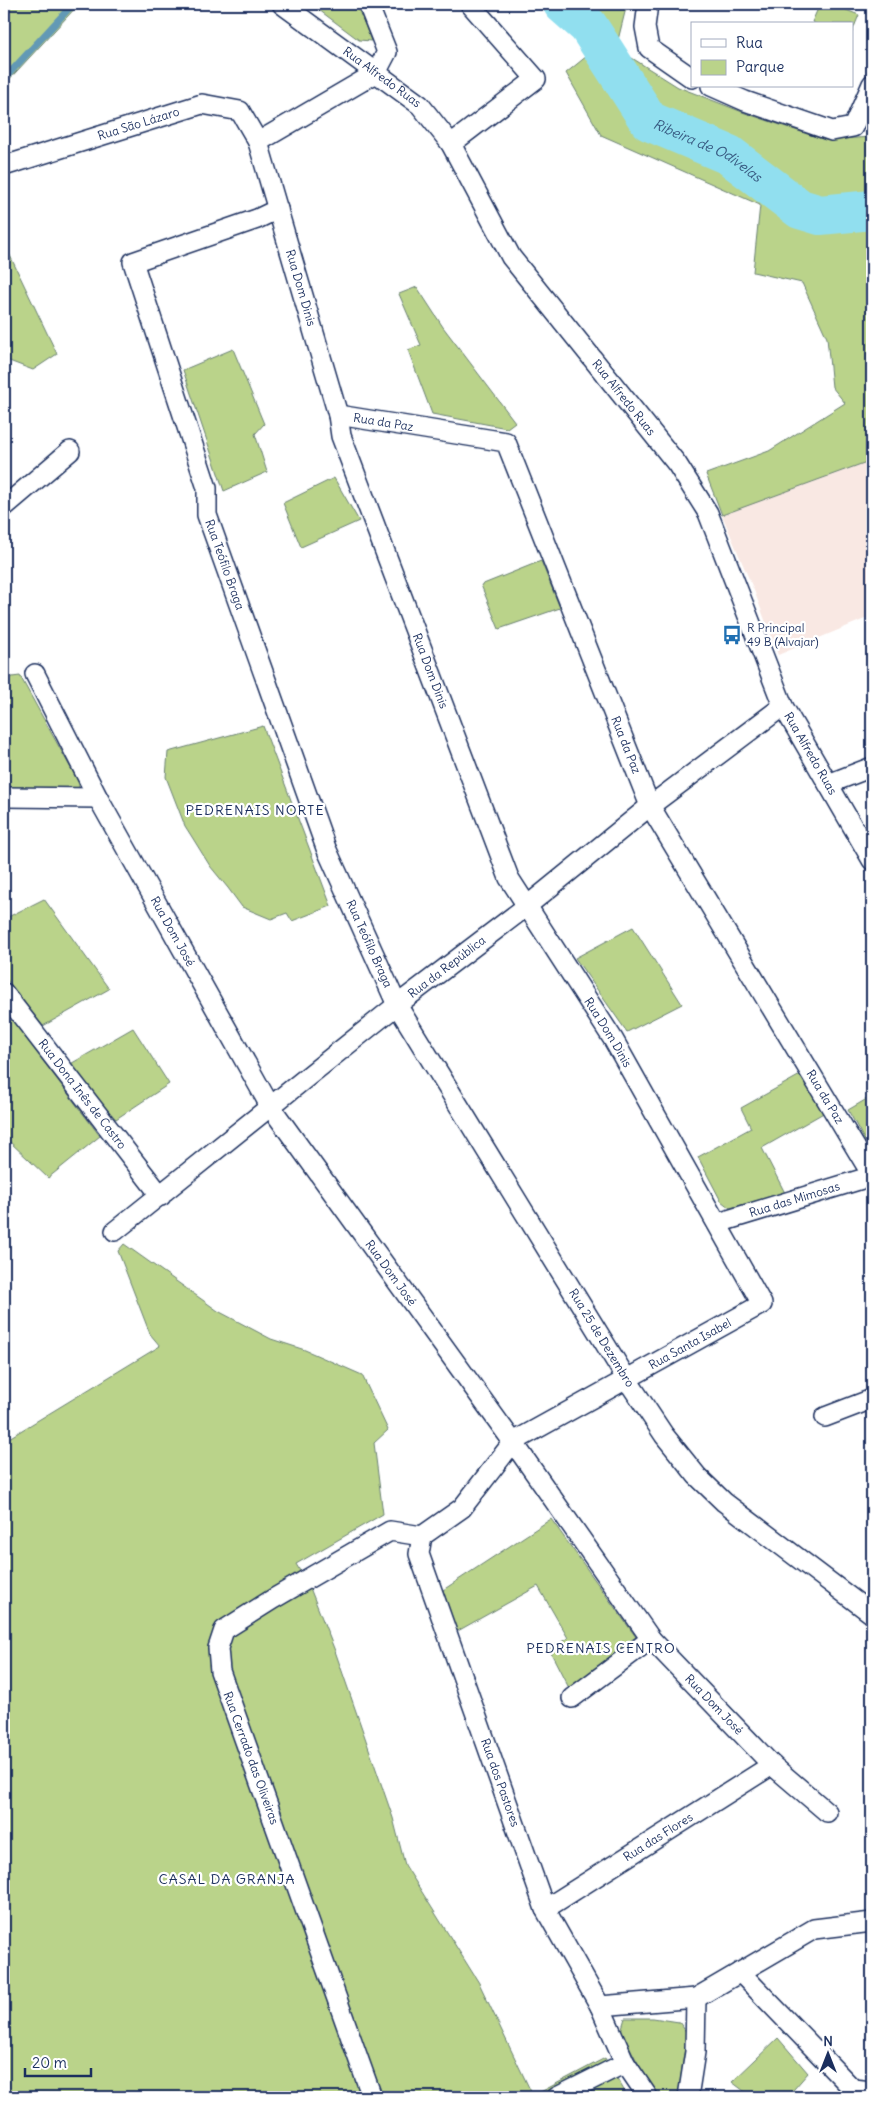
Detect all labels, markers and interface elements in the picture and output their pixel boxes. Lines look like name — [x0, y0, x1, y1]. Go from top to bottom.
legend — [691, 22, 854, 88]
text: Rua — [736, 33, 763, 52]
street label: Rua Alfredo Ruas — [340, 43, 424, 110]
text: Parque — [736, 57, 784, 76]
street label: Rua São Lázaro — [96, 103, 181, 143]
water label: Ribeira de Odivelas — [651, 115, 767, 187]
street label: Rua Dom Dinis — [283, 248, 320, 328]
street label: Rua Alfredo Ruas — [589, 356, 659, 438]
street label: Rua da Paz — [352, 410, 415, 434]
street label: Rua Teófilo Braga — [202, 517, 248, 612]
place label: R Principal 49 B (Alvajar) — [747, 620, 819, 649]
bus stop icon: R Principal 49 B (Alvajar) — [721, 624, 743, 646]
street label: Rua Dom Dinis — [410, 631, 452, 710]
street label: Rua Alfredo Ruas — [781, 709, 841, 797]
street label: Rua da Paz — [608, 714, 645, 776]
district label: PEDRENAIS NORTE — [185, 801, 325, 819]
street label: Rua Dom José — [148, 894, 198, 969]
street label: Rua Teófilo Braga — [343, 897, 396, 990]
street label: Rua da República — [405, 932, 488, 1001]
street label: Rua Dom Dinis — [581, 994, 635, 1070]
street label: Rua Dona Inês de Castro — [35, 1036, 130, 1152]
street label: Rua da Paz — [803, 1067, 848, 1127]
street label: Rua das Mimosas — [747, 1178, 841, 1220]
street label: Rua Dom José — [362, 1237, 420, 1309]
street label: Rua 25 de Dezembro — [566, 1286, 638, 1390]
street label: Rua Santa Isabel — [646, 1315, 733, 1372]
district label: PEDRENAIS CENTRO — [526, 1639, 676, 1657]
street label: Rua Dom José — [682, 1671, 747, 1737]
street label: Rua Cerrado das Oliveiras — [220, 1689, 283, 1826]
street label: Rua dos Pastores — [478, 1736, 523, 1829]
street label: Rua das Flores — [620, 1809, 695, 1864]
district label: CASAL DA GRANJA — [159, 1870, 295, 1888]
north arrow — [804, 2028, 854, 2078]
text: N — [823, 2032, 833, 2050]
scale bar — [25, 2046, 91, 2078]
text: 20 m — [32, 2053, 67, 2072]

